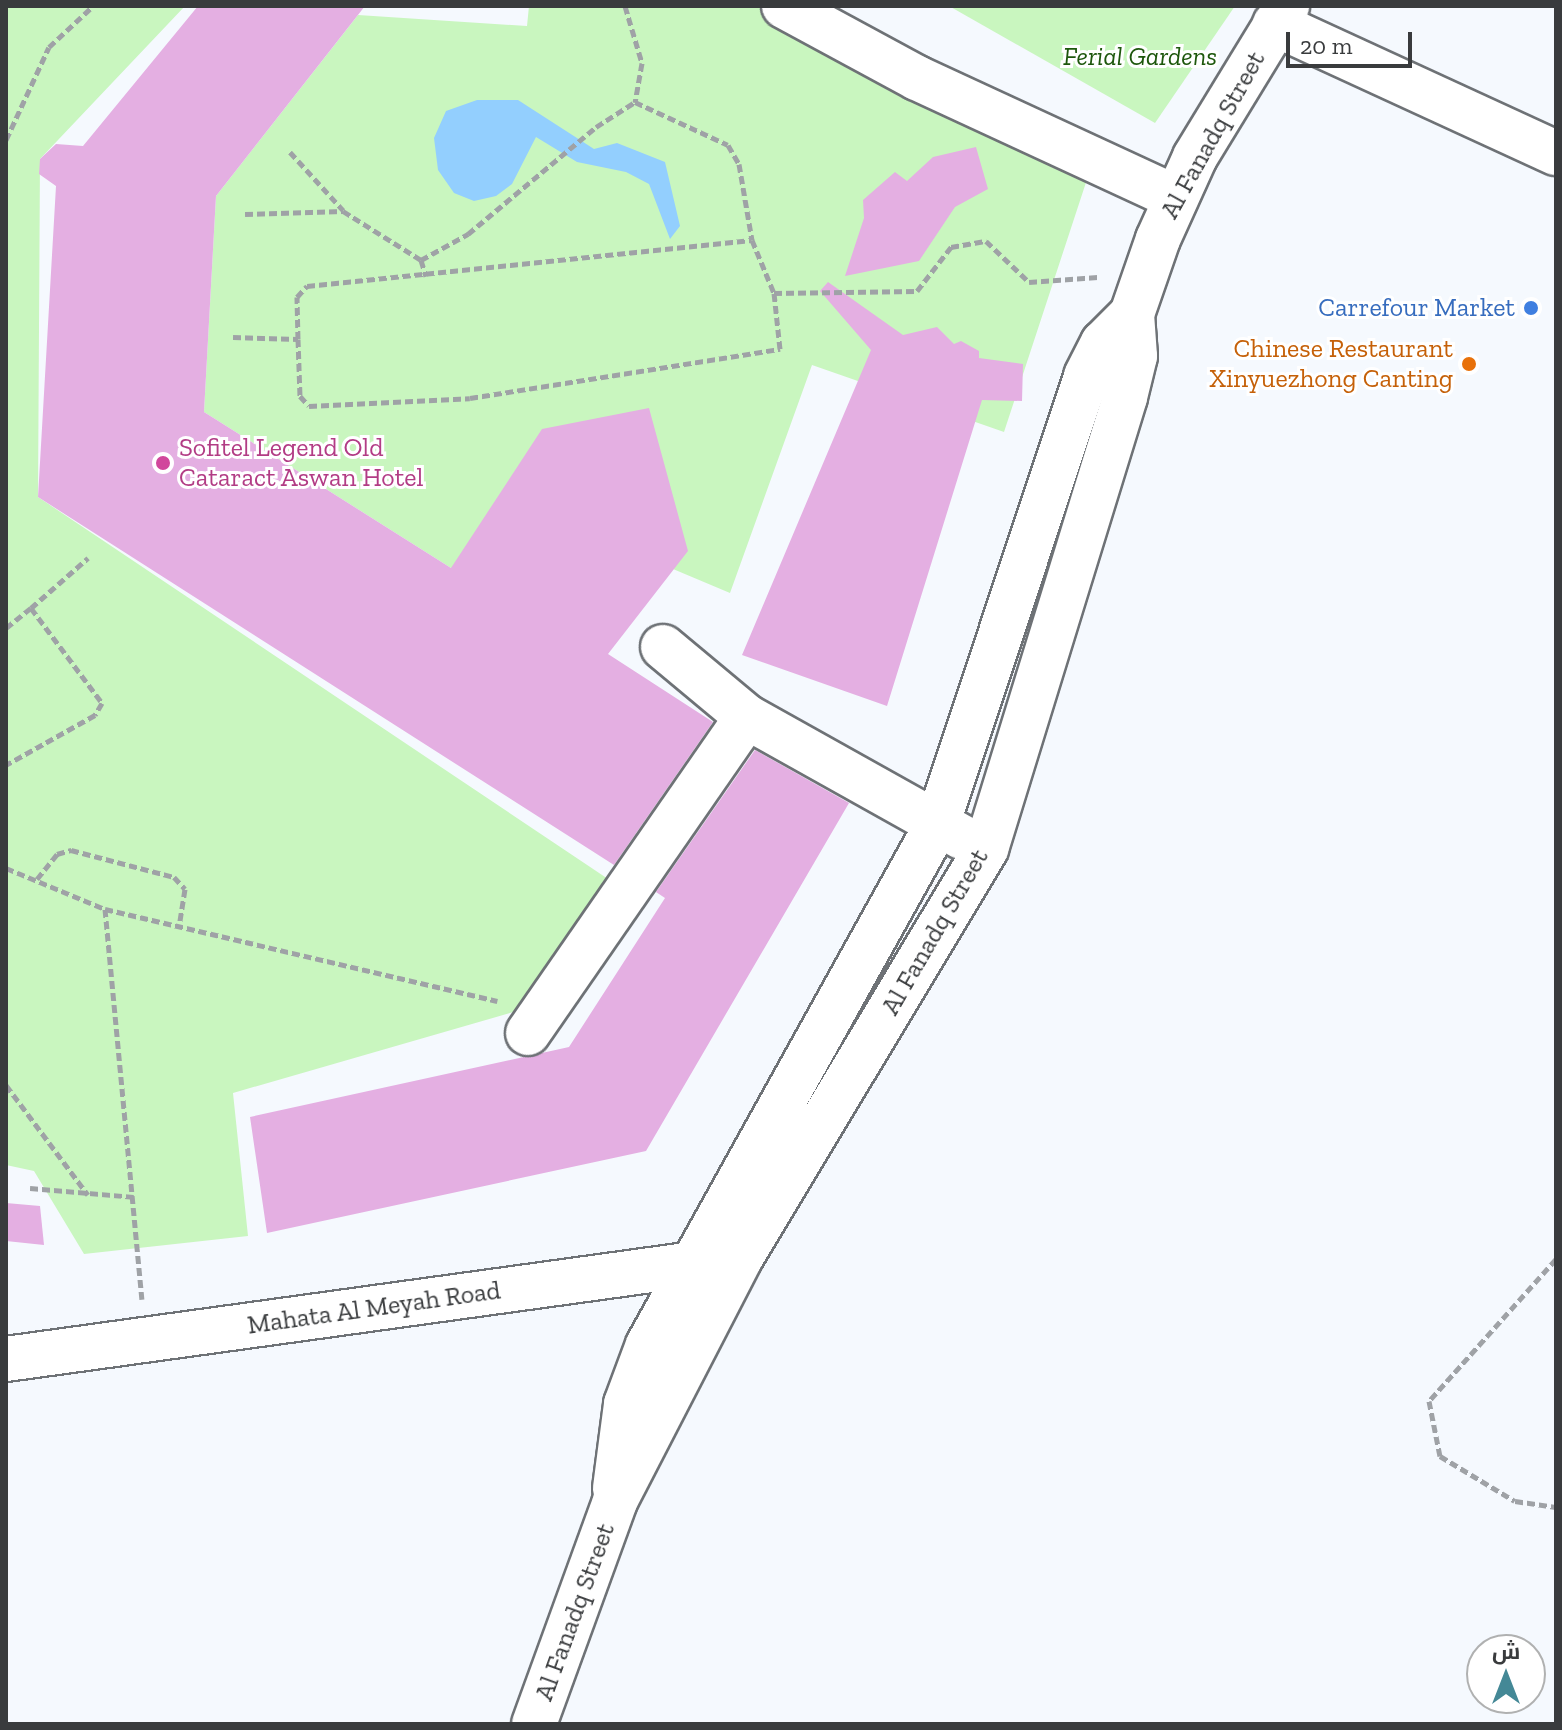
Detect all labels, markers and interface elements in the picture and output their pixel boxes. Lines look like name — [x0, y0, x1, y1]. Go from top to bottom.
scale bar — [1290, 16, 1416, 66]
text: 20 m — [1300, 31, 1352, 60]
park label: Ferial Gardens — [1063, 41, 1217, 73]
street label: Al Fanadq Street — [1154, 46, 1272, 224]
place label: Carrefour Market — [1318, 292, 1515, 324]
marker: Carrefour Market — [1522, 299, 1540, 317]
place label: Chinese Restaurant Xinyuezhong Canting — [1210, 333, 1453, 394]
marker: Chinese Restaurant Xinyuezhong Canting — [1460, 355, 1478, 373]
place label: Sofitel Legend Old Cataract Aswan Hotel — [179, 432, 424, 494]
marker: Sofitel Legend Old Cataract Aswan Hotel — [154, 454, 172, 472]
street label: Al Fanadq Street — [875, 843, 995, 1021]
street label: Mahata Al Meyah Road — [245, 1275, 503, 1341]
street label: Al Fanadq Street — [528, 1519, 622, 1705]
north arrow — [1466, 1634, 1546, 1714]
text: ش — [1492, 1638, 1520, 1665]

